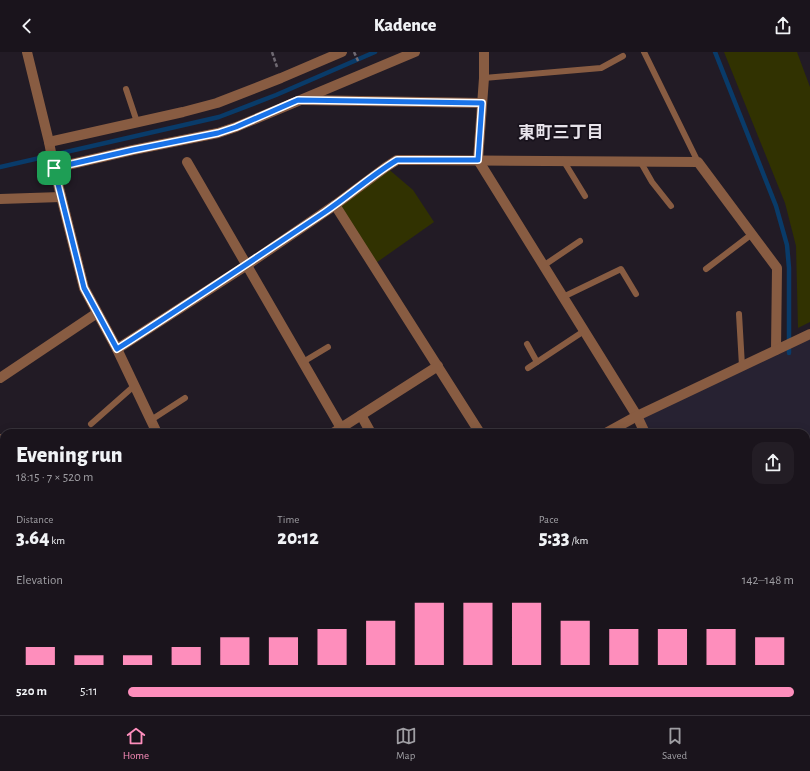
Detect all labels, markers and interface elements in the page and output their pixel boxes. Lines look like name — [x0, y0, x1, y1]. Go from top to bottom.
icon: back — [16, 15, 38, 37]
icon: share — [772, 15, 794, 37]
text: Kadence — [374, 17, 436, 35]
district label: 東町三丁目 — [519, 124, 604, 141]
pin — [37, 151, 71, 185]
icon: arrive — [43, 157, 65, 179]
button: share — [752, 442, 794, 484]
text: Evening run — [16, 444, 123, 466]
text: 18:15 · 7 × 520 m — [16, 471, 94, 484]
text: Distance — [16, 514, 53, 525]
text: Time — [277, 514, 299, 525]
text: Pace — [539, 514, 558, 525]
text: 3.64 — [16, 528, 49, 548]
text: 20:12 — [277, 528, 319, 548]
text: 5:33 — [539, 528, 570, 548]
text: km — [49, 535, 65, 546]
text: /km — [570, 535, 588, 546]
text: Elevation — [16, 574, 63, 587]
text: 142–148 m — [742, 574, 794, 587]
text: 520 m — [16, 685, 47, 698]
text: 5:11 — [80, 685, 97, 698]
tab: Home — [123, 725, 149, 762]
tab: Map — [395, 725, 417, 762]
tab: Saved — [662, 725, 687, 762]

